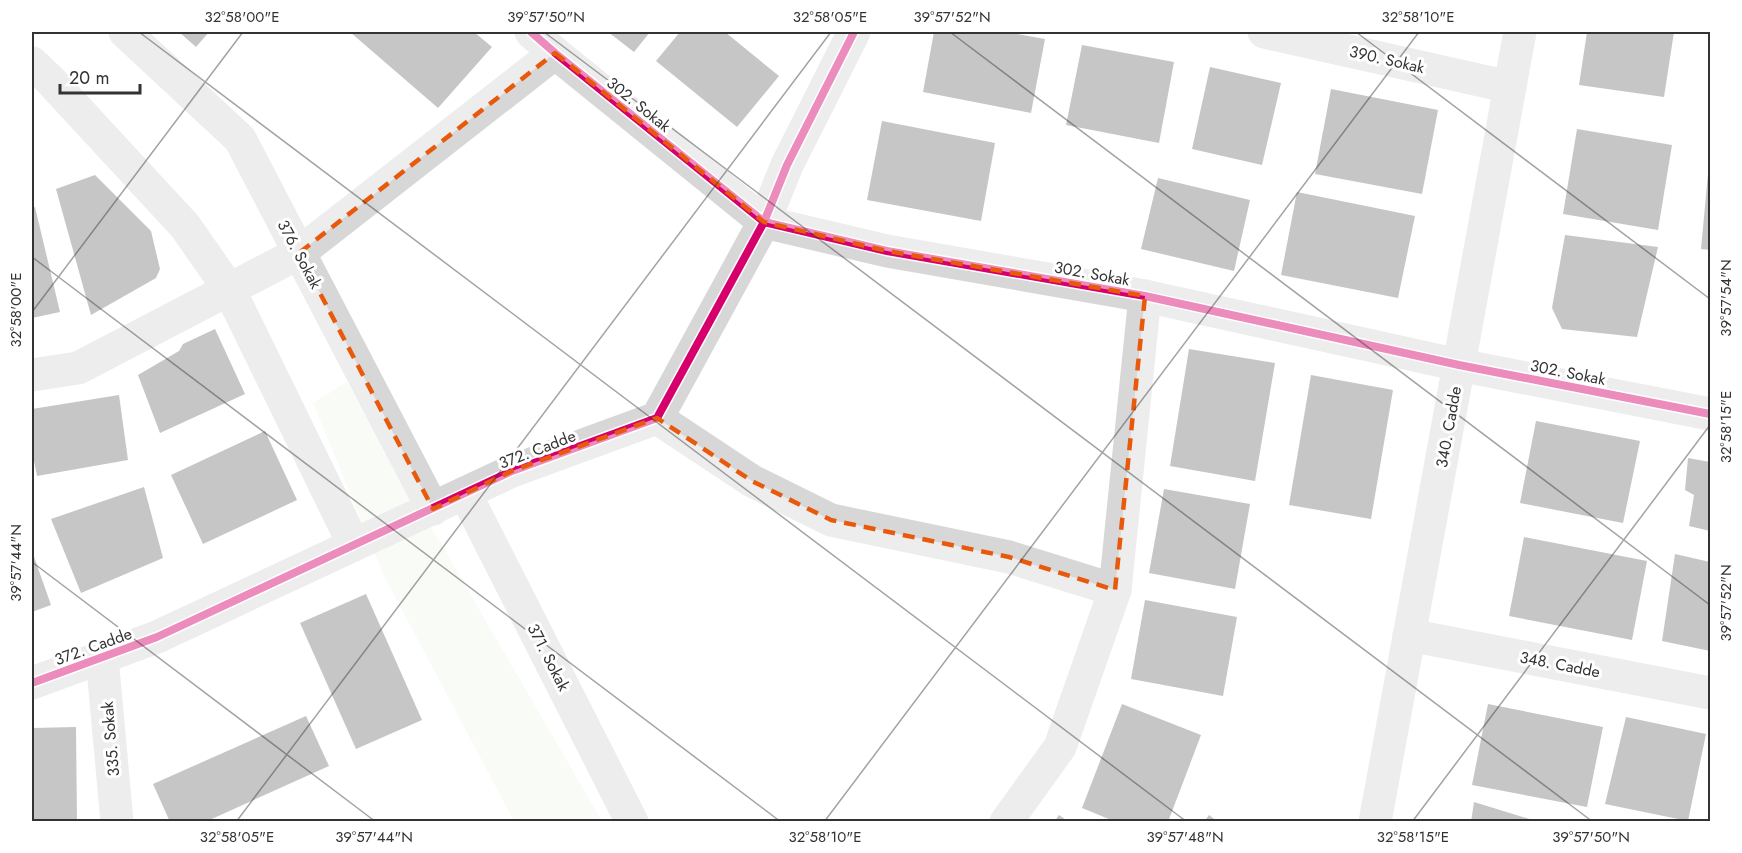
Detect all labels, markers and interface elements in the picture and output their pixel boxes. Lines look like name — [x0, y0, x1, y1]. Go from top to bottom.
text: 32°58'00"E — [204, 6, 280, 28]
text: 39°57'50"N — [507, 6, 585, 28]
text: 32°58'05"E — [793, 6, 867, 28]
text: 39°57'52"N — [913, 6, 991, 28]
text: 32°58'10"E — [1382, 6, 1454, 28]
street label: 390. Sokak — [1347, 40, 1428, 80]
scale bar — [60, 57, 140, 95]
text: 20 m — [69, 65, 109, 91]
street label: 302. Sokak — [602, 71, 676, 138]
street label: 376. Sokak — [272, 216, 328, 294]
street label: 302. Sokak — [1052, 256, 1132, 292]
text: 39°57'54"N — [1715, 259, 1737, 337]
text: 32°58'00"E — [5, 272, 27, 348]
street label: 302. Sokak — [1528, 354, 1608, 391]
street label: 340. Cadde — [1430, 385, 1467, 470]
text: 32°58'15"E — [1715, 391, 1737, 463]
street label: 372. Cadde — [495, 424, 579, 475]
text: 39°57'44"N — [5, 524, 27, 602]
text: 39°57'52"N — [1715, 564, 1737, 642]
street label: 371. Sokak — [522, 619, 576, 696]
street label: 372. Cadde — [51, 622, 135, 671]
street label: 348. Cadde — [1518, 645, 1602, 684]
street label: 335. Sokak — [96, 699, 125, 778]
text: 32°58'05"E — [200, 826, 274, 848]
text: 39°57'44"N — [335, 826, 413, 848]
text: 32°58'10"E — [789, 826, 861, 848]
text: 39°57'48"N — [1146, 826, 1224, 848]
text: 32°58'15"E — [1377, 826, 1449, 848]
text: 39°57'50"N — [1552, 826, 1630, 848]

